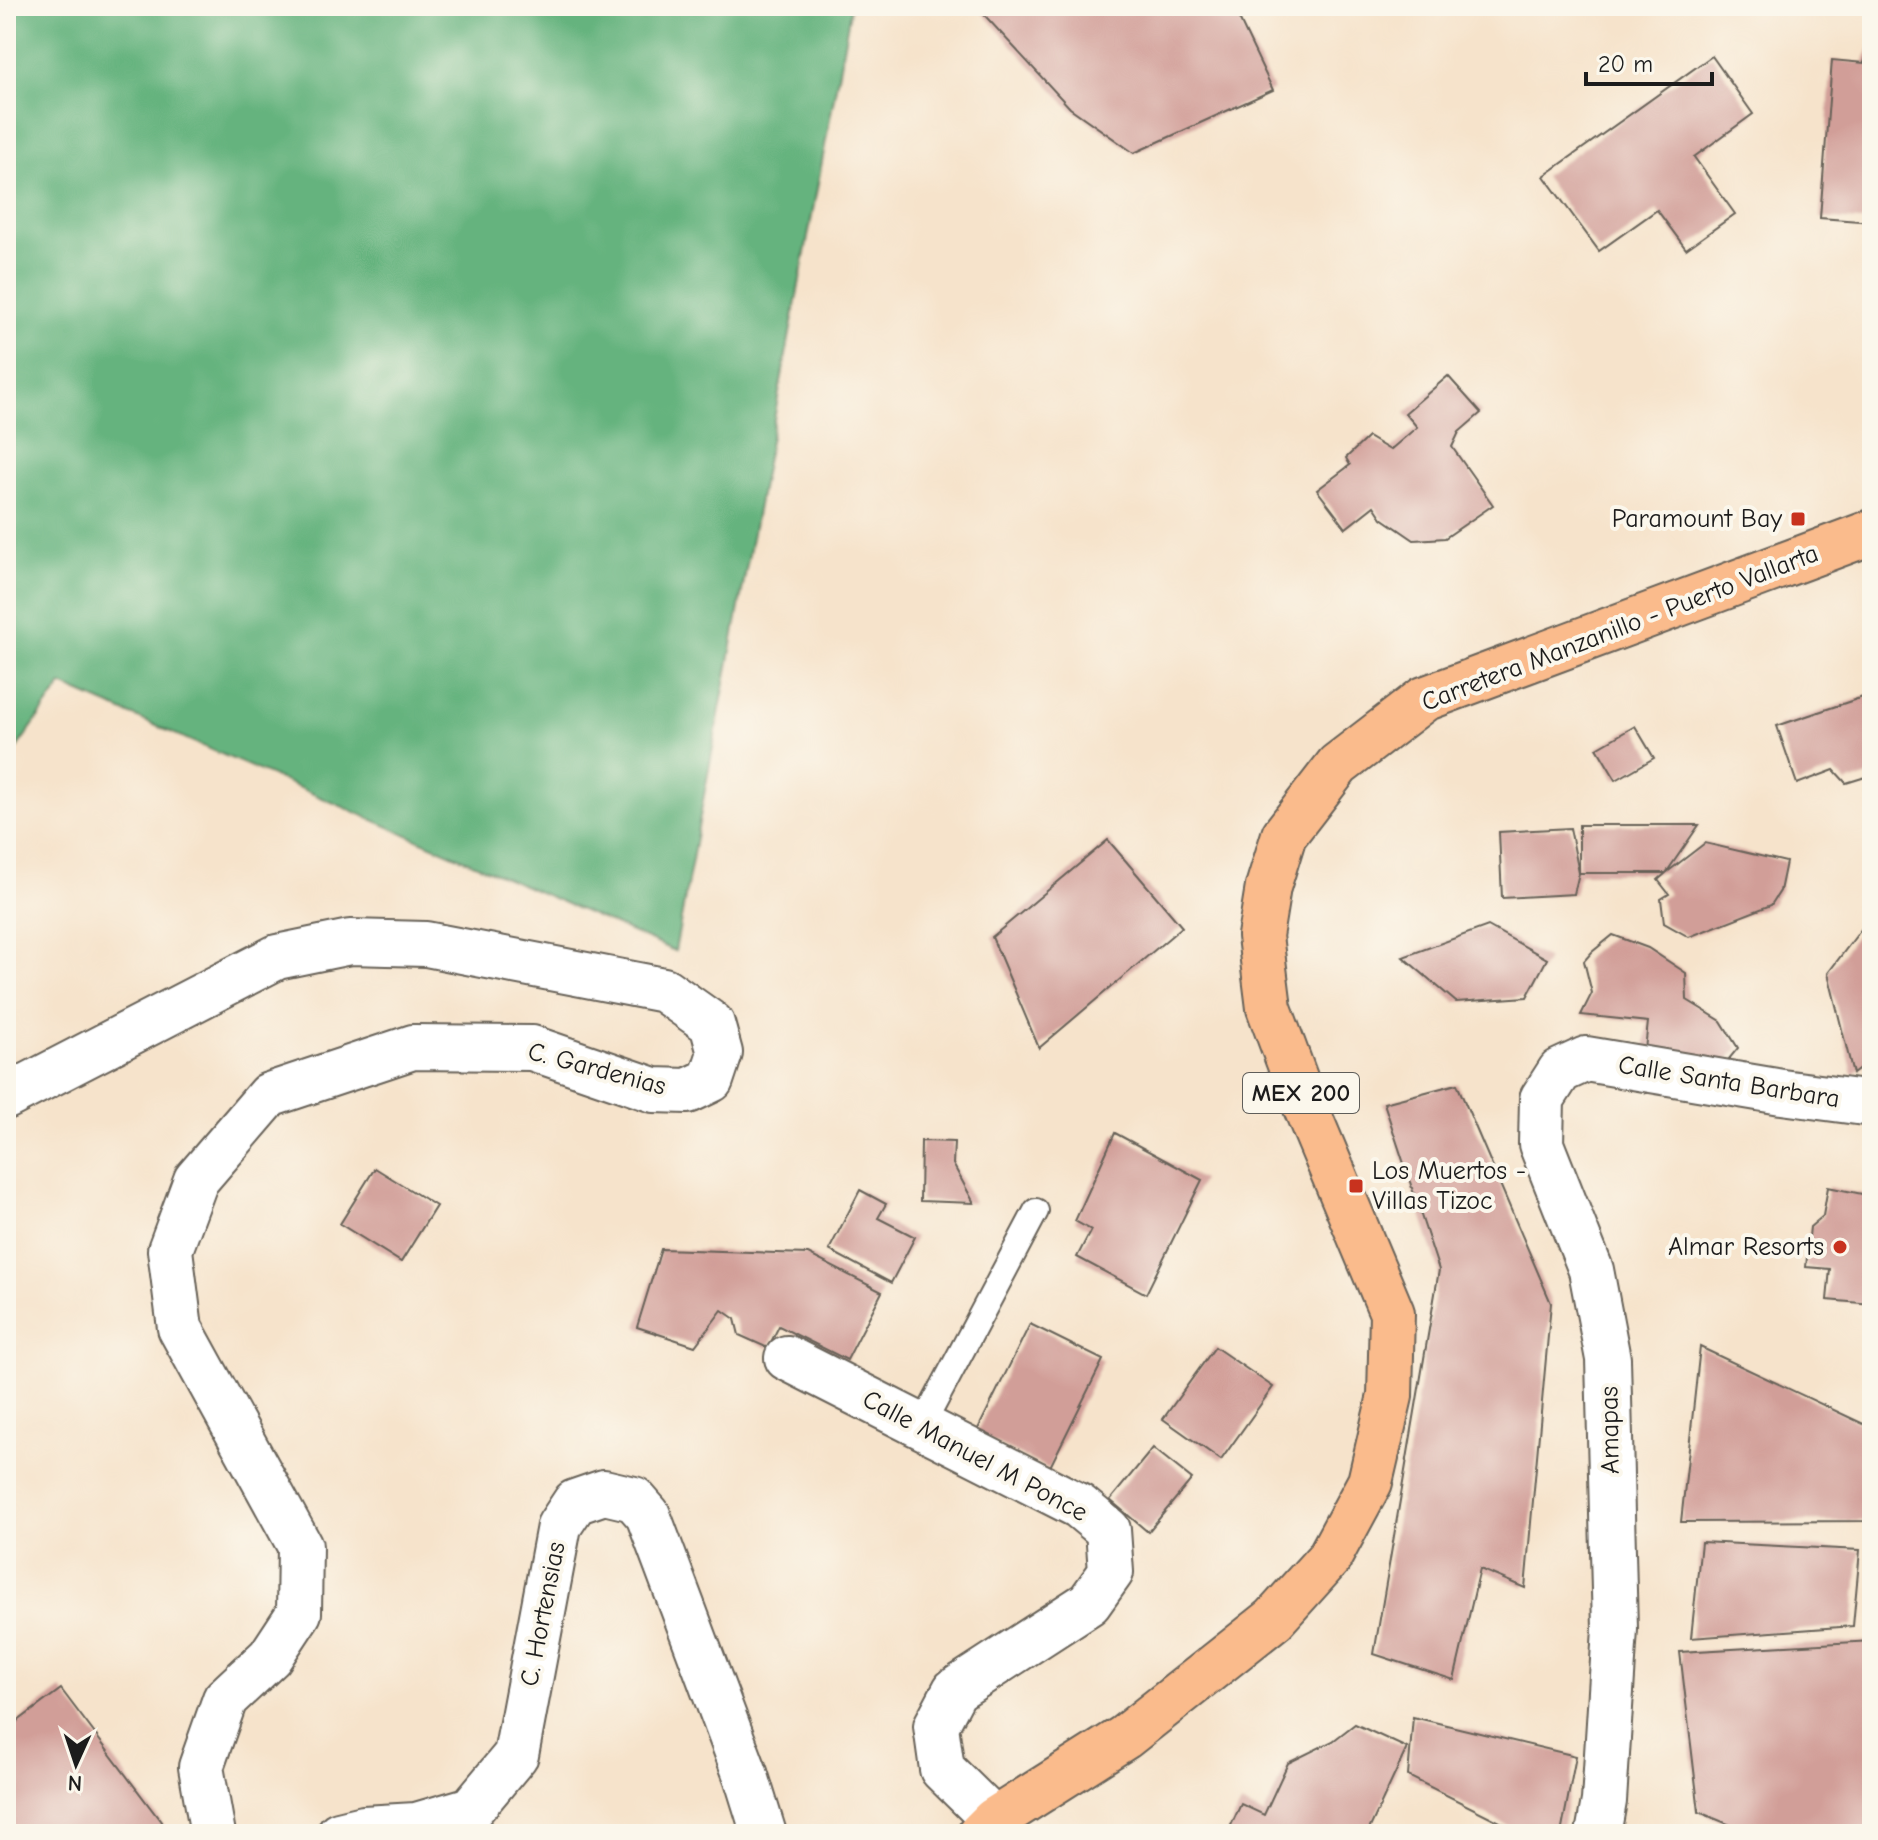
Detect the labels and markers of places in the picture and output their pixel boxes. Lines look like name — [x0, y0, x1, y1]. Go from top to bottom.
place label: Paramount Bay — [1612, 504, 1782, 534]
marker: Paramount Bay — [1789, 510, 1807, 528]
place label: Los Muertos - Villas Tizoc — [1372, 1156, 1526, 1216]
marker: Los Muertos - Villas Tizoc — [1347, 1177, 1365, 1195]
place label: Almar Resorts — [1668, 1232, 1824, 1262]
marker: Almar Resorts — [1831, 1238, 1849, 1256]

